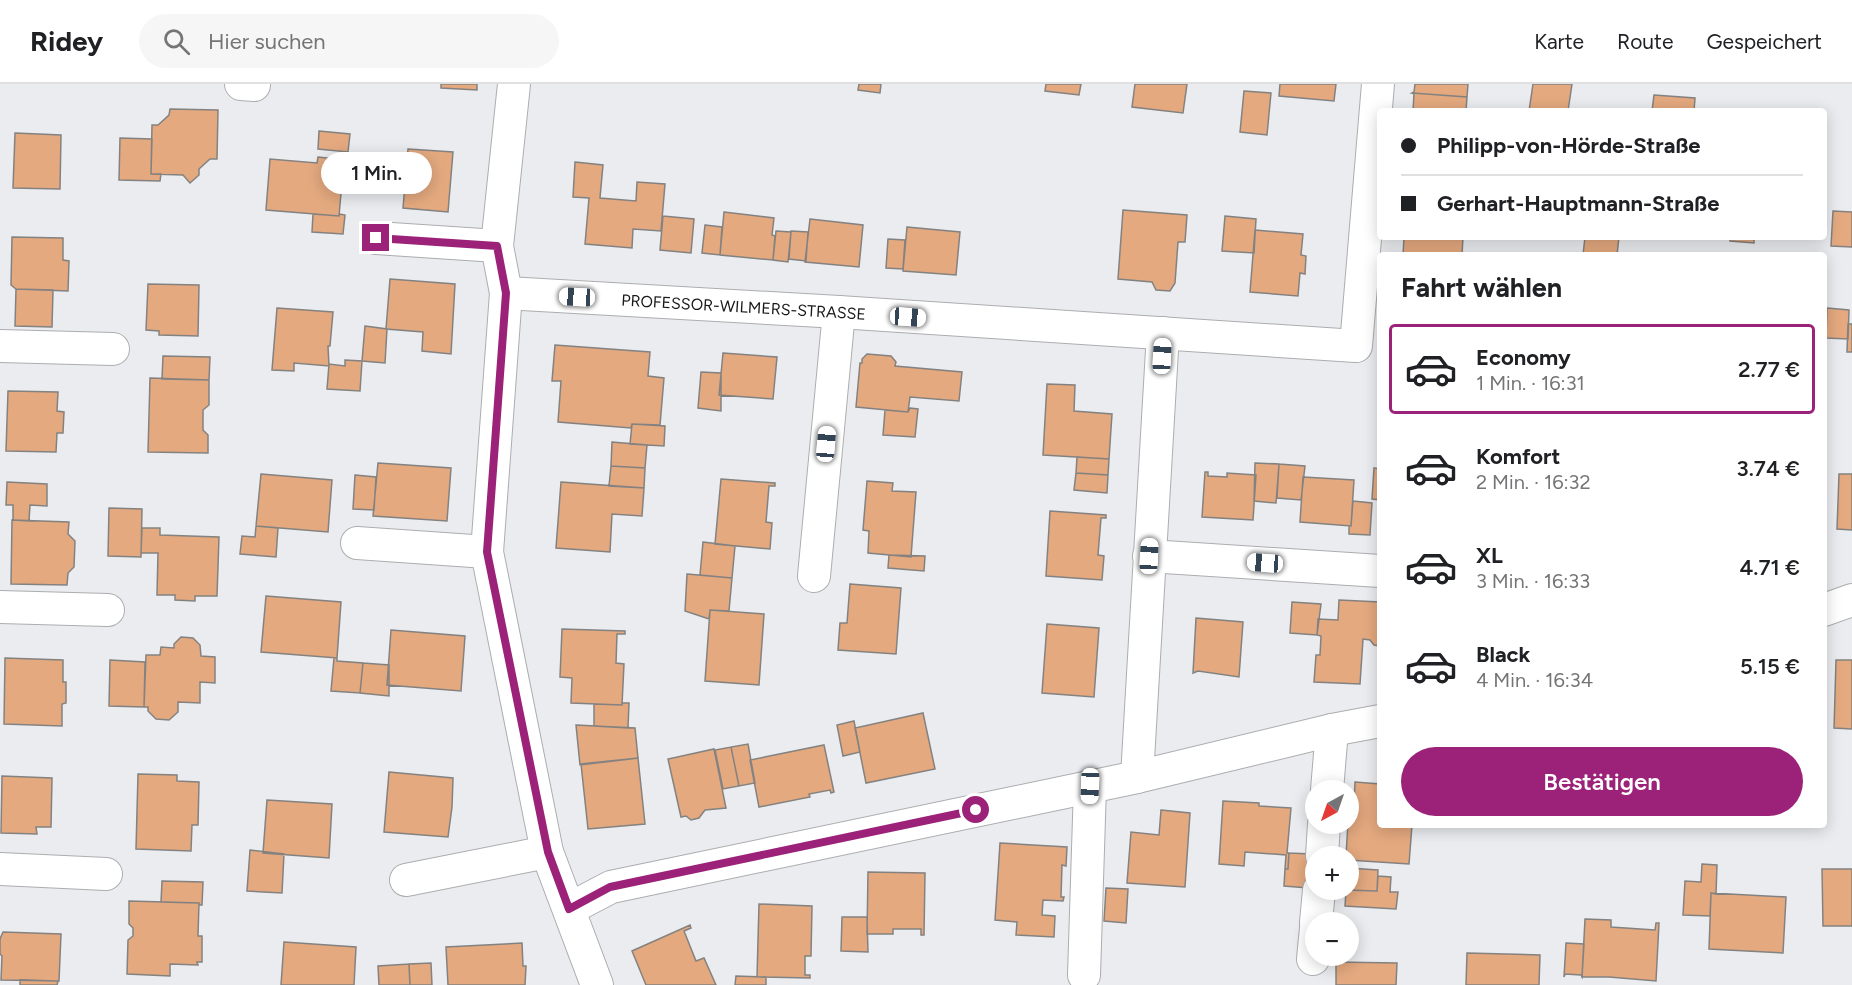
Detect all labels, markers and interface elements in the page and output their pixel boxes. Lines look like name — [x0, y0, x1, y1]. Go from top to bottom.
search box — [139, 14, 559, 68]
text: Ridey — [30, 24, 103, 58]
icon: search — [160, 25, 193, 58]
text: Hier suchen — [208, 28, 326, 55]
text: Karte — [1534, 29, 1584, 54]
text: Route — [1617, 29, 1673, 54]
text: Gespeichert — [1706, 29, 1822, 54]
text: Philipp-von-Hörde-Straße — [1437, 132, 1701, 159]
callout: 1 Min. — [320, 151, 431, 193]
text: 1 Min. — [351, 161, 402, 185]
text: Gerhart-Hauptmann-Straße — [1437, 190, 1719, 217]
route end — [362, 224, 389, 251]
text: Fahrt wählen — [1401, 271, 1562, 304]
car — [559, 287, 595, 307]
street label: PROFESSOR-WILMERS-STRASSE — [621, 290, 867, 323]
car — [889, 307, 927, 327]
car — [1152, 338, 1172, 374]
icon: car — [1404, 342, 1458, 396]
text: Economy — [1476, 344, 1571, 371]
text: 2.77 € — [1738, 356, 1800, 383]
text: 1 Min. · 16:31 — [1476, 371, 1585, 395]
car — [815, 425, 837, 463]
icon: car — [1404, 441, 1458, 495]
text: Komfort — [1476, 443, 1560, 470]
text: 3.74 € — [1737, 455, 1800, 482]
text: 2 Min. · 16:32 — [1476, 470, 1591, 494]
car — [1139, 538, 1159, 574]
icon: car — [1404, 540, 1458, 594]
text: XL — [1476, 542, 1503, 569]
car — [1246, 553, 1284, 573]
text: 4.71 € — [1739, 554, 1800, 581]
text: 3 Min. · 16:33 — [1476, 569, 1590, 593]
icon: car — [1404, 639, 1458, 693]
text: Black — [1476, 641, 1530, 668]
text: 5.15 € — [1740, 653, 1800, 680]
text: 4 Min. · 16:34 — [1476, 668, 1593, 692]
button: Bestätigen — [1401, 747, 1803, 816]
car — [1080, 768, 1100, 804]
north arrow — [1305, 780, 1359, 834]
map controls — [1305, 780, 1359, 966]
route start — [962, 796, 989, 823]
button: + — [1305, 846, 1359, 900]
button: − — [1305, 912, 1359, 966]

